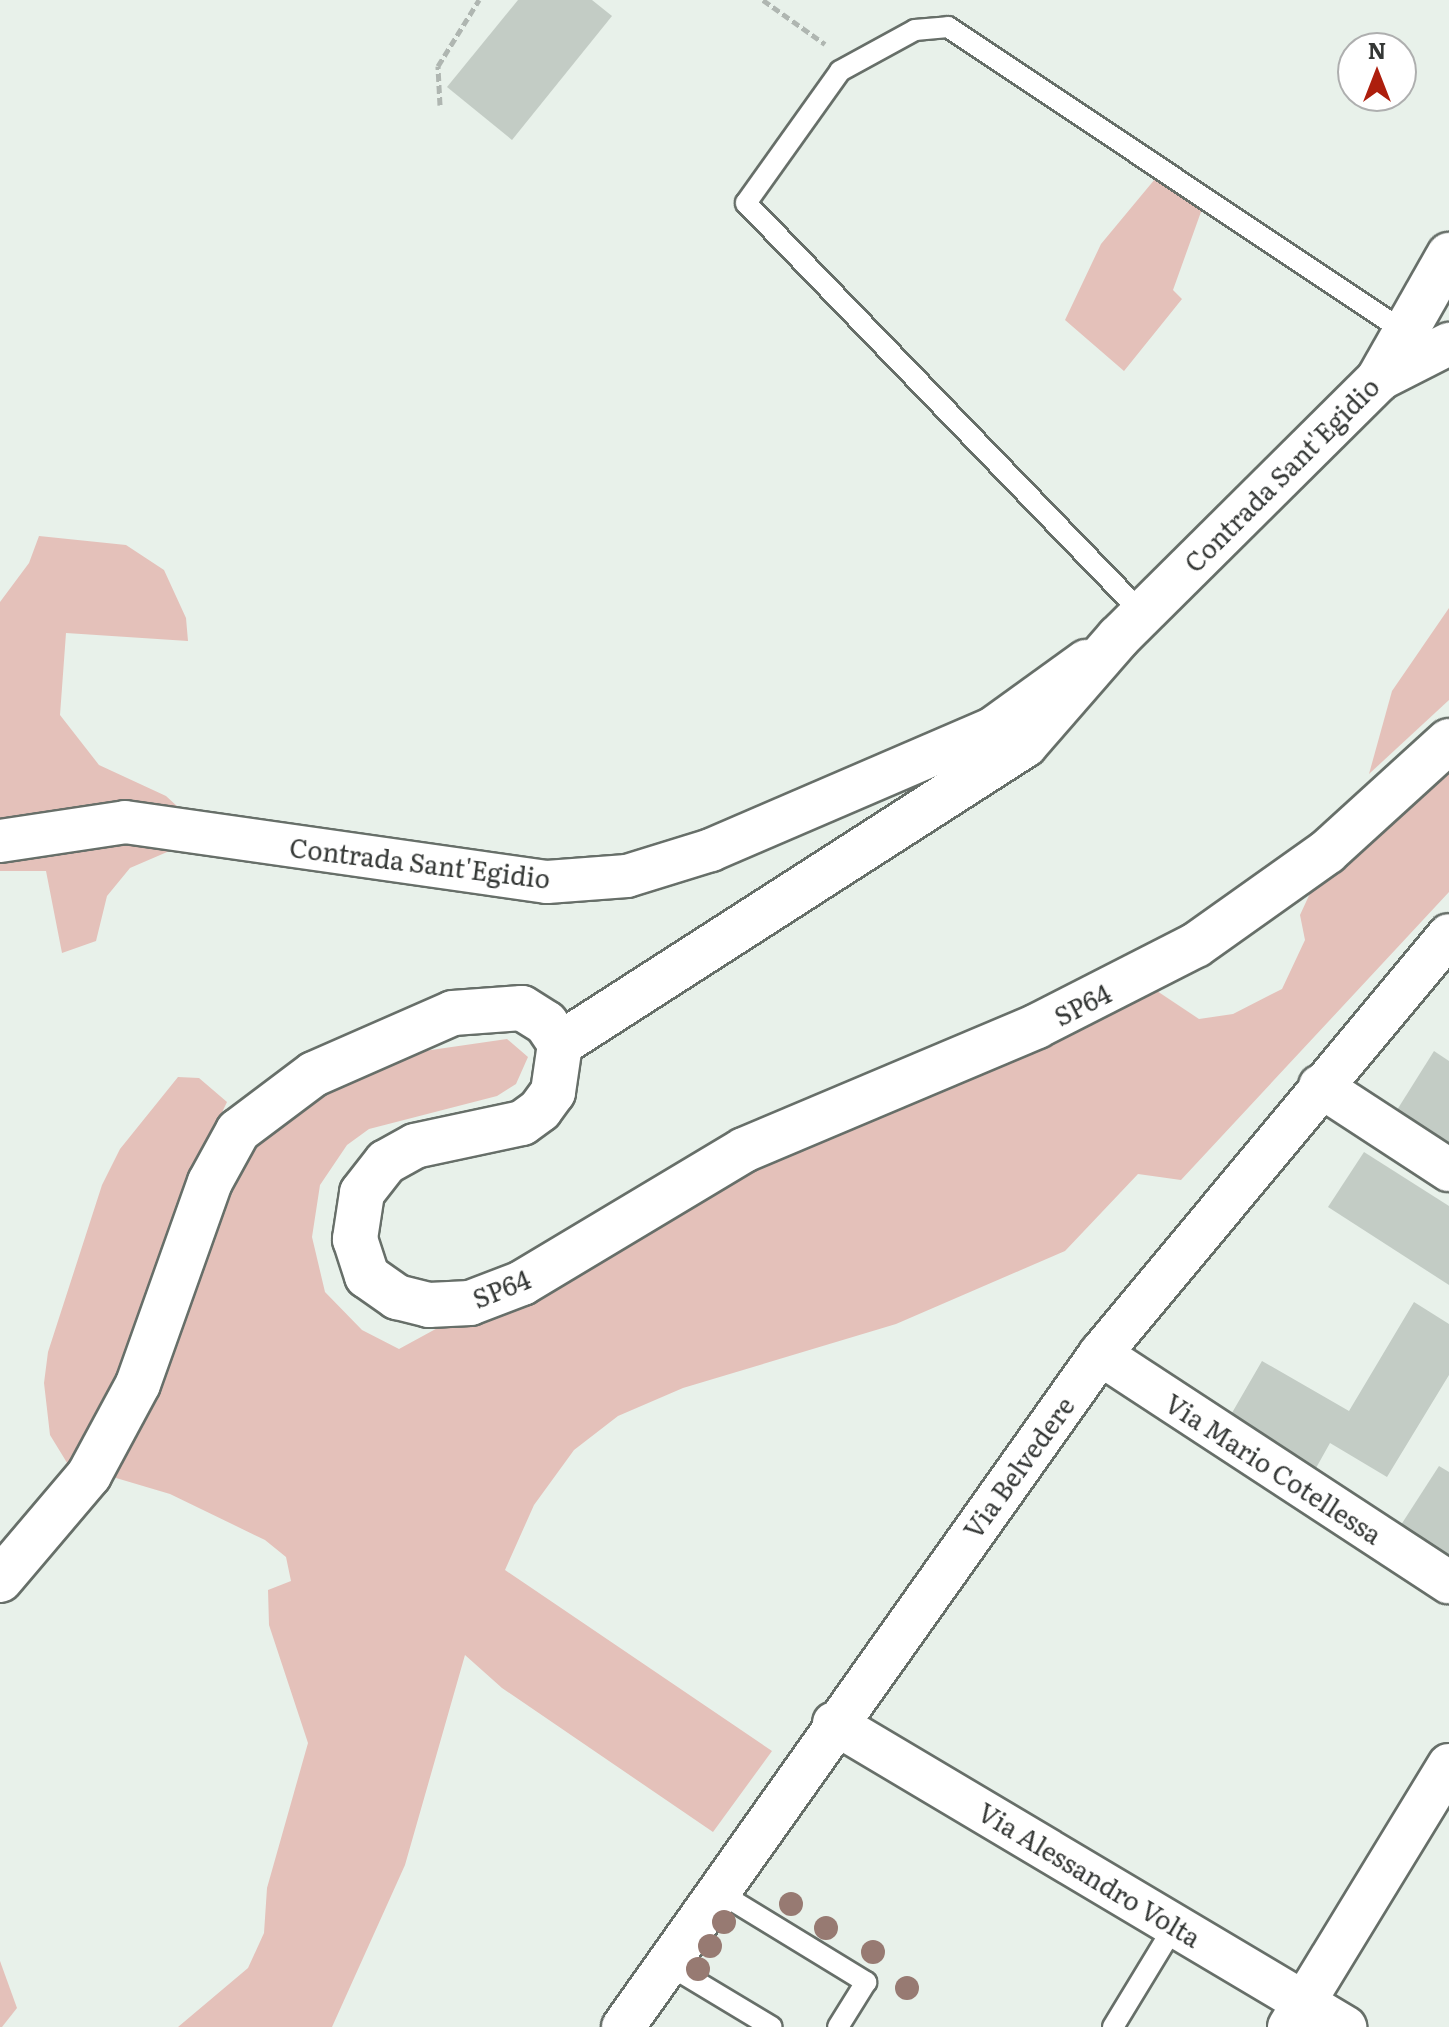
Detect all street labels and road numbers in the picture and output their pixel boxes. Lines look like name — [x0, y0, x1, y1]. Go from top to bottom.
street label: Contrada Sant'Egidio — [1177, 370, 1385, 578]
street label: Contrada Sant'Egidio — [288, 831, 552, 893]
street label: SP64 — [1048, 977, 1116, 1031]
street label: SP64 — [468, 1262, 534, 1314]
street label: Via Mario Cotellessa — [1160, 1386, 1388, 1550]
street label: Via Belvedere — [956, 1390, 1080, 1544]
street label: Via Alessandro Volta — [973, 1795, 1207, 1953]

